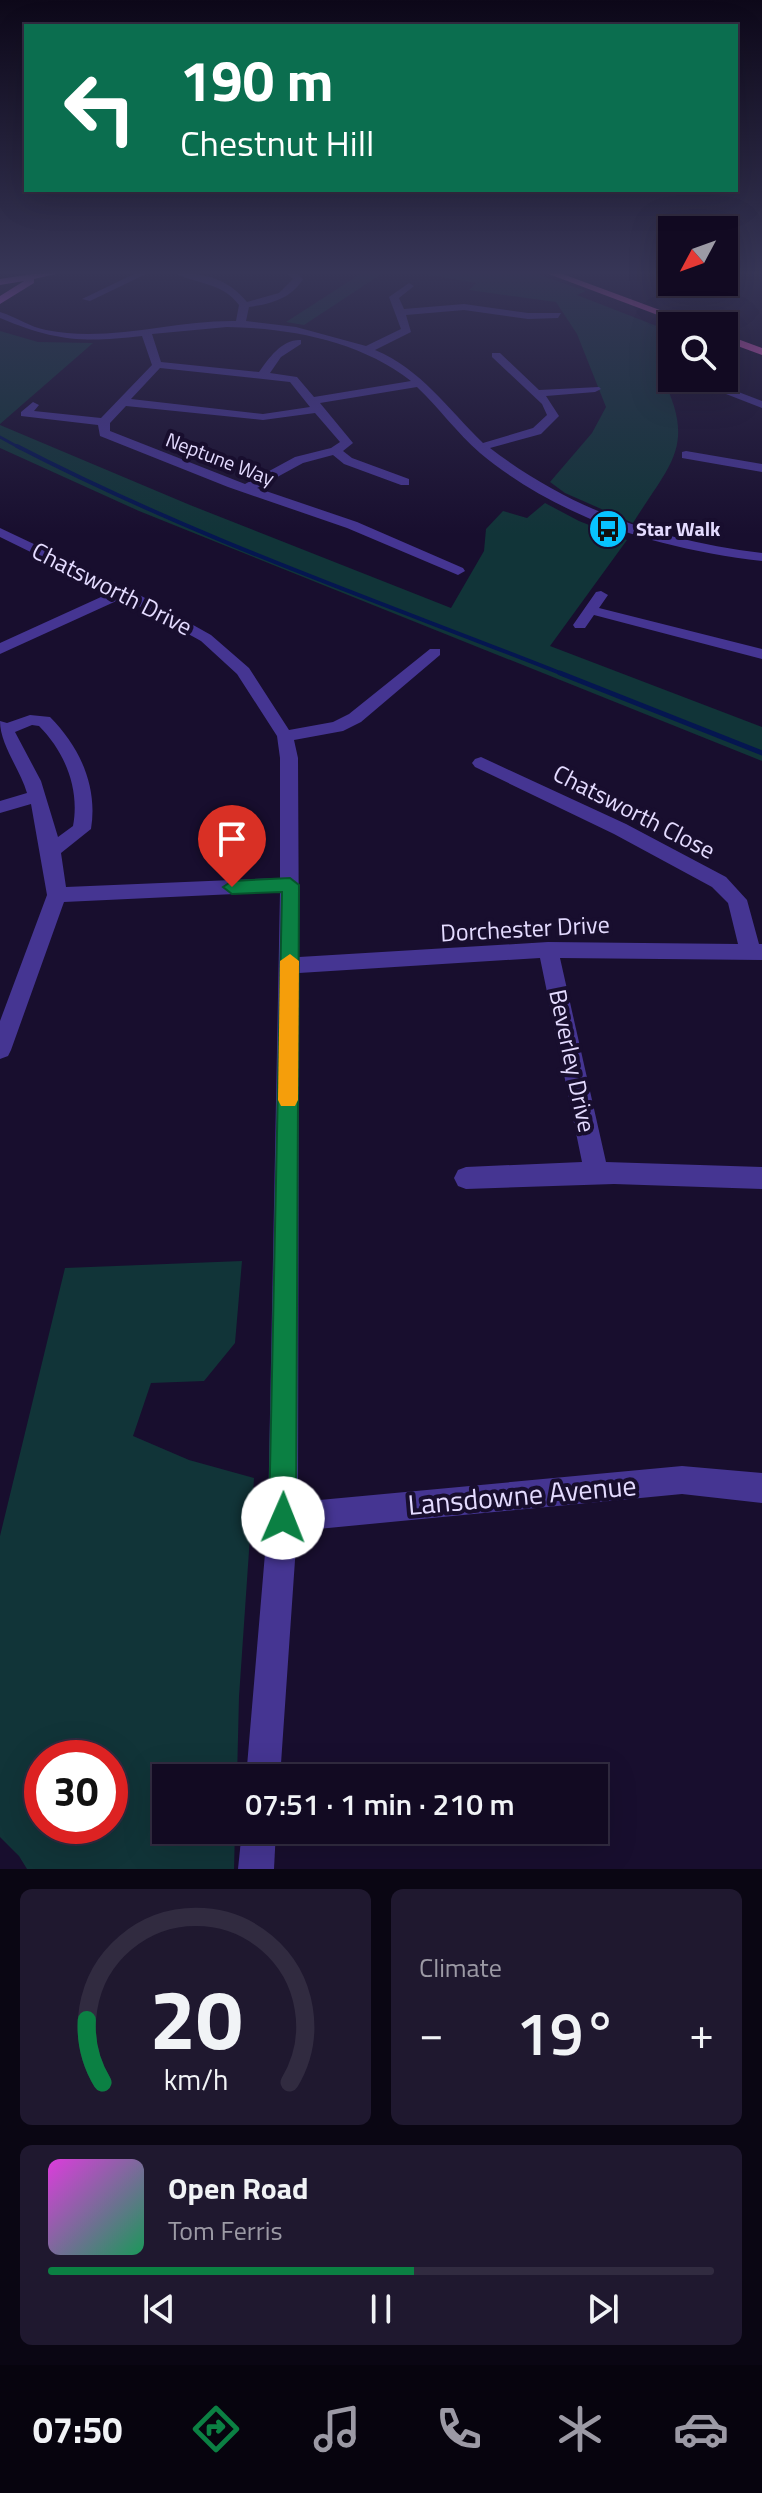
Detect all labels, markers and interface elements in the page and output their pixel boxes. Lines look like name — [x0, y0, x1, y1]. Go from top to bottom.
text: 190 m — [180, 38, 333, 123]
icon: left — [48, 56, 152, 160]
text: Chestnut Hill — [180, 115, 374, 170]
north arrow — [658, 216, 738, 296]
map controls — [658, 216, 738, 392]
button: search — [658, 312, 738, 392]
street label: Neptune Way — [161, 424, 279, 494]
bus stop icon: Star Walk — [587, 508, 629, 550]
place label: Star Walk — [636, 513, 721, 544]
street label: Chatsworth Drive — [26, 532, 199, 644]
street label: Chatsworth Close — [547, 755, 722, 867]
pin — [198, 805, 266, 887]
icon: arrive — [210, 817, 254, 861]
street label: Dorchester Drive — [439, 906, 611, 950]
street label: Beverley Drive — [540, 986, 606, 1136]
street label: Lansdowne Avenue — [406, 1463, 638, 1526]
position arrow — [241, 1476, 325, 1560]
speed limit sign: 30 — [24, 1740, 128, 1844]
text: 07:51 · 1 min · 210 m — [245, 1781, 515, 1827]
text: Climate — [419, 1948, 502, 1987]
text: 20 — [149, 1955, 242, 2081]
text: 19° — [516, 1987, 617, 2078]
text: − — [419, 1999, 444, 2066]
text: + — [689, 1999, 714, 2066]
text: km/h — [163, 2058, 228, 2101]
text: Open Road — [168, 2165, 309, 2211]
text: Tom Ferris — [168, 2211, 283, 2250]
icon: previous — [137, 2287, 181, 2331]
icon: pause — [359, 2287, 403, 2331]
icon: next — [581, 2287, 625, 2331]
icon: directions — [188, 2401, 244, 2457]
icon: music — [309, 2401, 365, 2457]
icon: phone — [431, 2401, 487, 2457]
icon: climate — [552, 2401, 608, 2457]
icon: car — [673, 2401, 729, 2457]
text: 07:50 — [33, 2402, 123, 2457]

